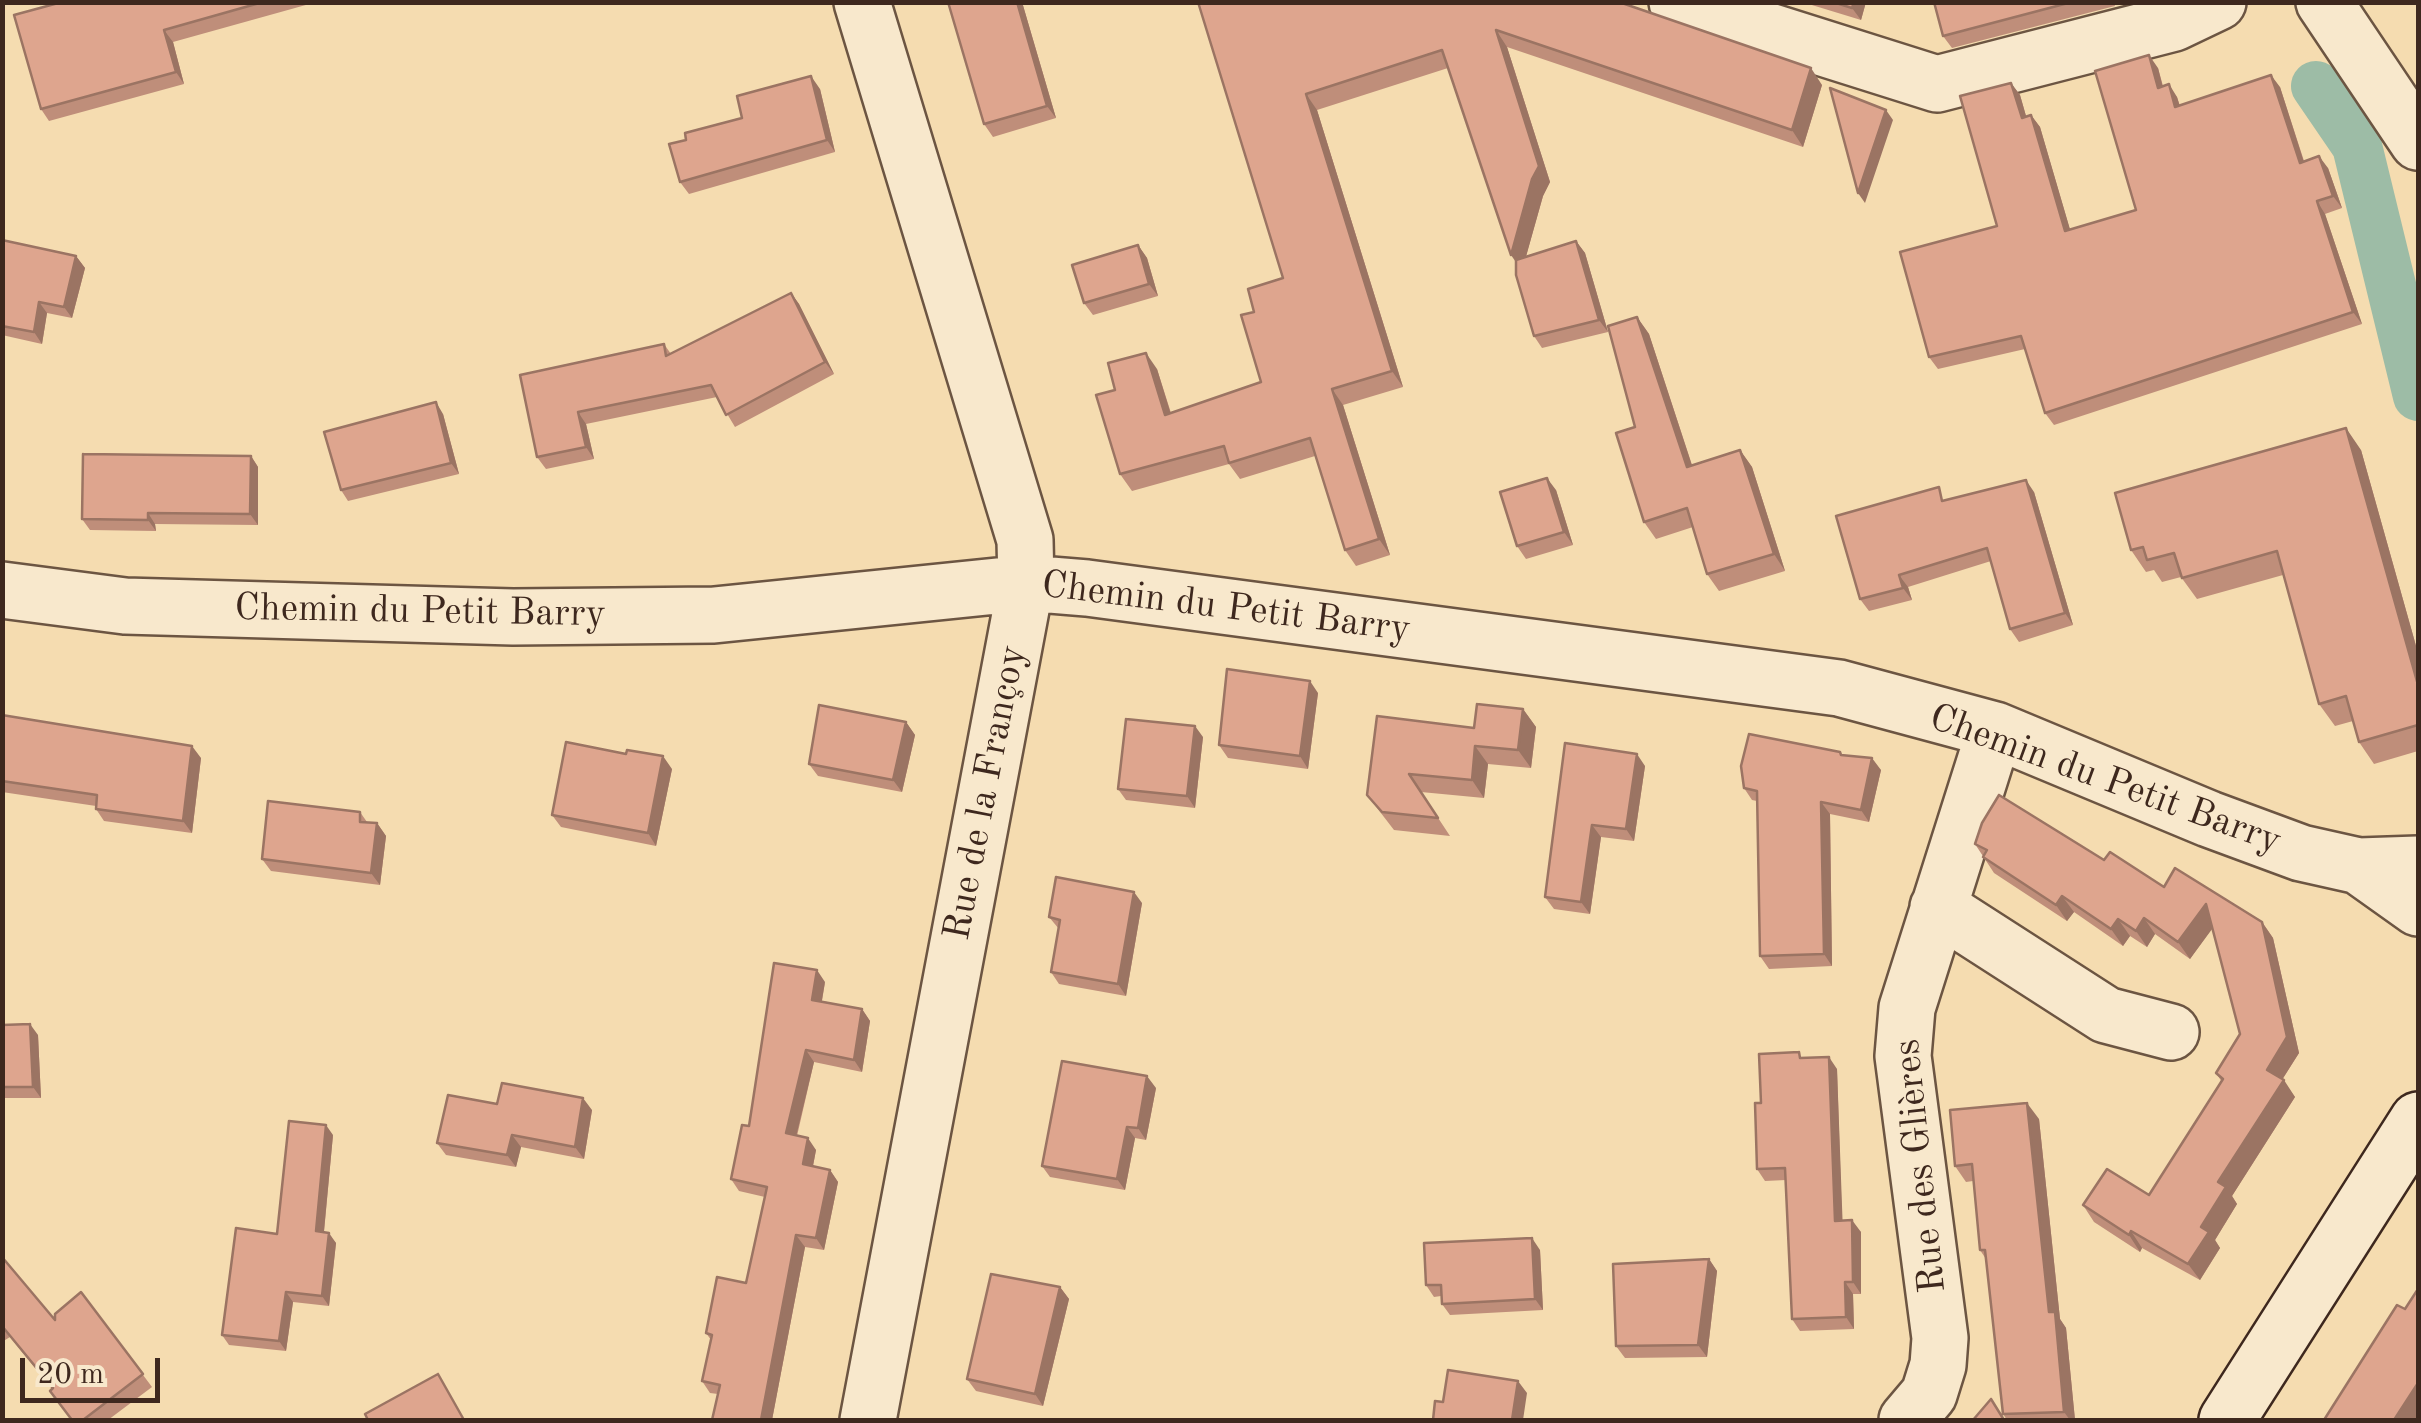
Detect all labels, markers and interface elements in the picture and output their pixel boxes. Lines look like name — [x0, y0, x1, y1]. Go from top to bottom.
street label: Chemin du Petit Barry — [1039, 563, 1413, 653]
street label: Chemin du Petit Barry — [234, 586, 606, 638]
street label: Rue de la Françoy — [935, 642, 1037, 944]
street label: Chemin du Petit Barry — [1923, 695, 2287, 865]
street label: Rue des Glières — [1885, 1037, 1957, 1295]
scale bar — [25, 1338, 165, 1400]
text: 20 m — [37, 1360, 104, 1390]

